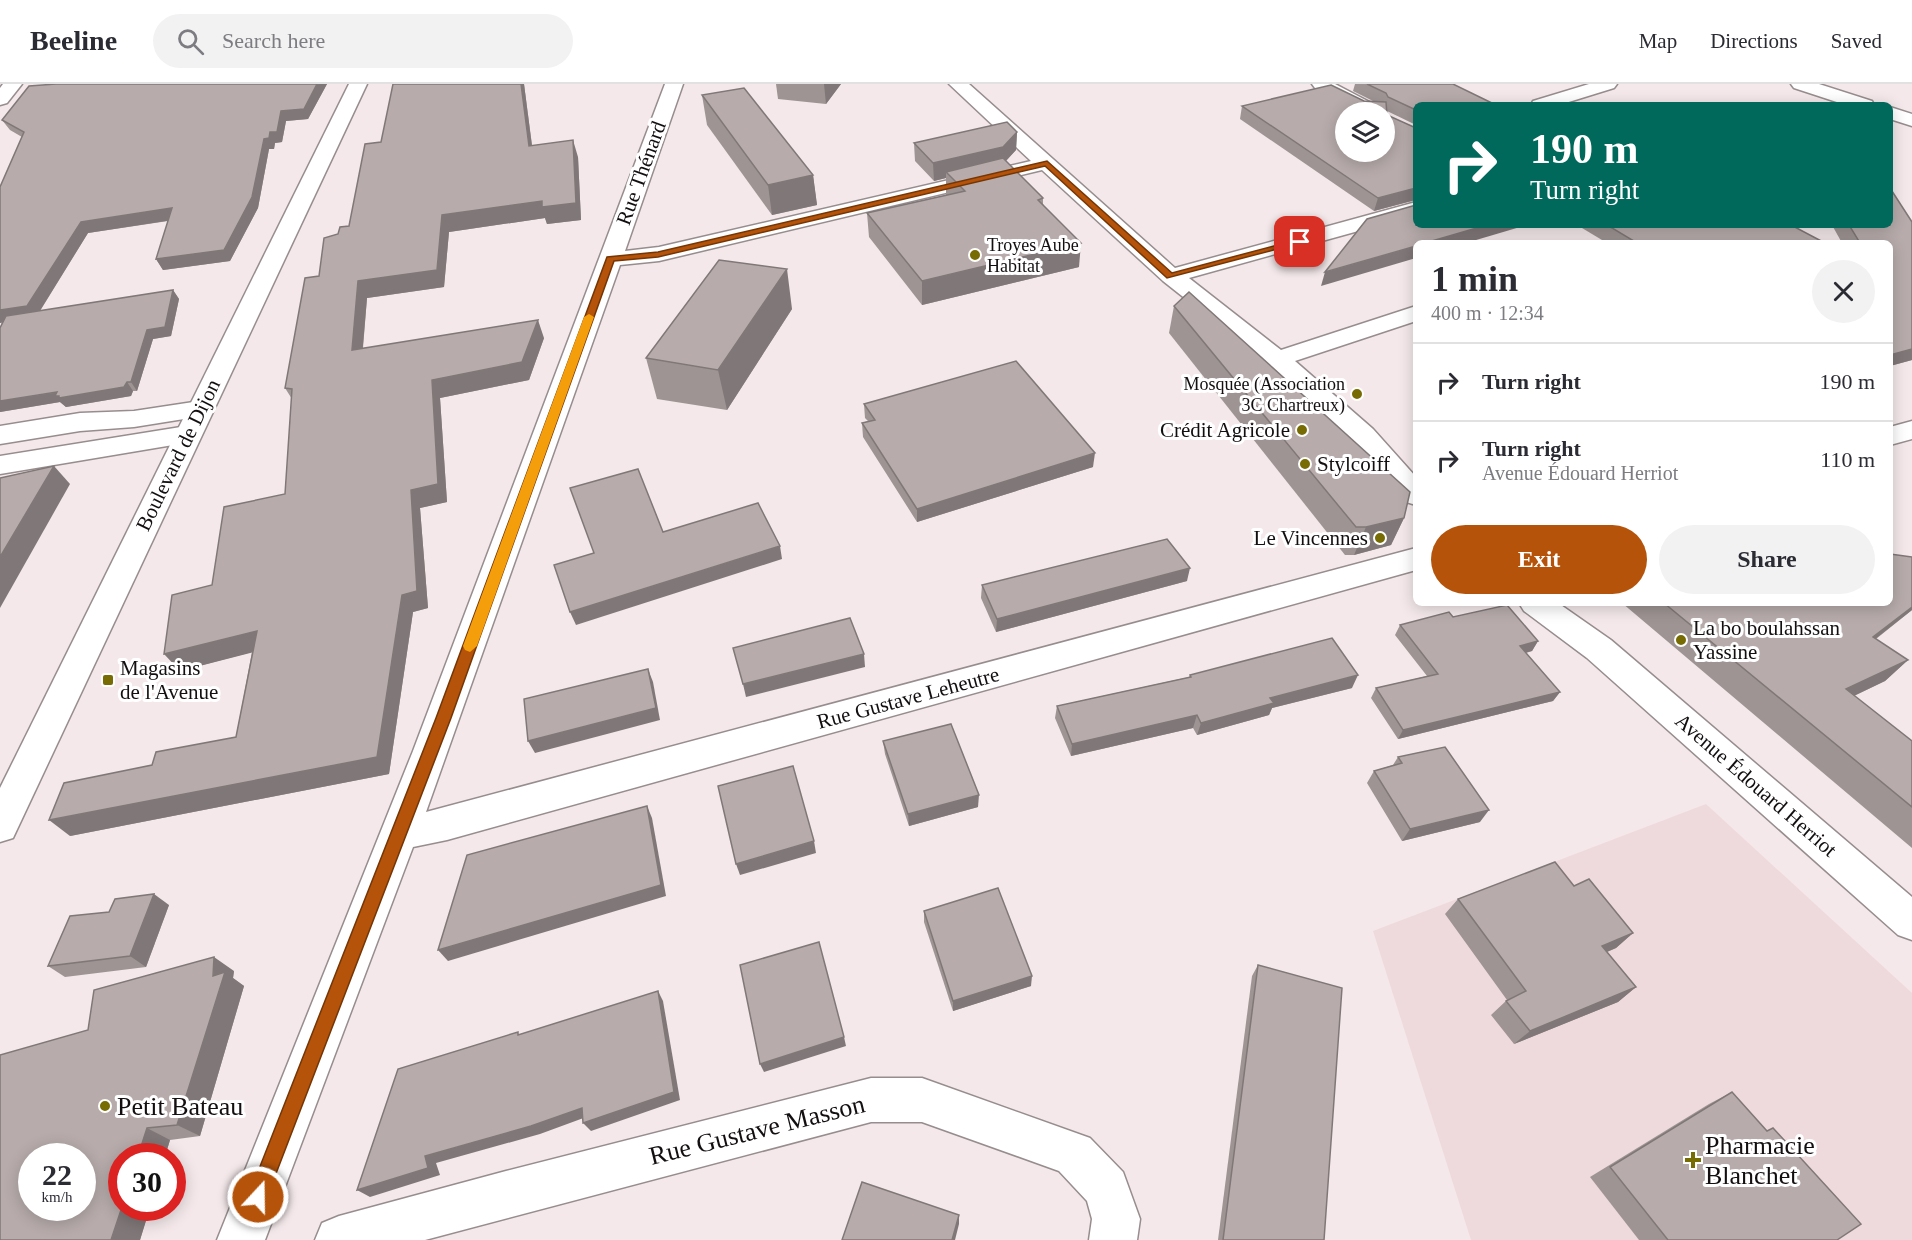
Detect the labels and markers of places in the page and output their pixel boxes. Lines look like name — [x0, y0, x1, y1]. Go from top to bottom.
pin — [1274, 216, 1325, 267]
place label: Troyes Aube Habitat — [987, 235, 1079, 276]
marker: Troyes Aube Habitat — [968, 248, 982, 262]
place label: Mosquée (Association 3C Chartreux) — [1184, 374, 1345, 416]
marker: Mosquée (Association 3C Chartreux) — [1350, 387, 1364, 401]
place label: Crédit Agricole — [1160, 418, 1290, 442]
marker: Crédit Agricole — [1295, 423, 1309, 437]
place label: Stylcoiff — [1317, 452, 1390, 476]
marker: Stylcoiff — [1298, 457, 1312, 471]
place label: Le Vincennes — [1254, 526, 1368, 550]
marker: Le Vincennes — [1373, 531, 1387, 545]
place label: La bo boulahssan Yassine — [1693, 616, 1840, 664]
marker: La bo boulahssan Yassine — [1674, 633, 1688, 647]
place label: Magasins de l'Avenue — [120, 656, 218, 704]
marker: Magasins de l'Avenue — [101, 673, 115, 687]
place label: Petit Bateau — [117, 1092, 243, 1121]
marker: Petit Bateau — [98, 1099, 112, 1113]
place label: Pharmacie Blanchet — [1705, 1131, 1815, 1190]
marker: Pharmacie Blanchet — [1686, 1153, 1700, 1167]

